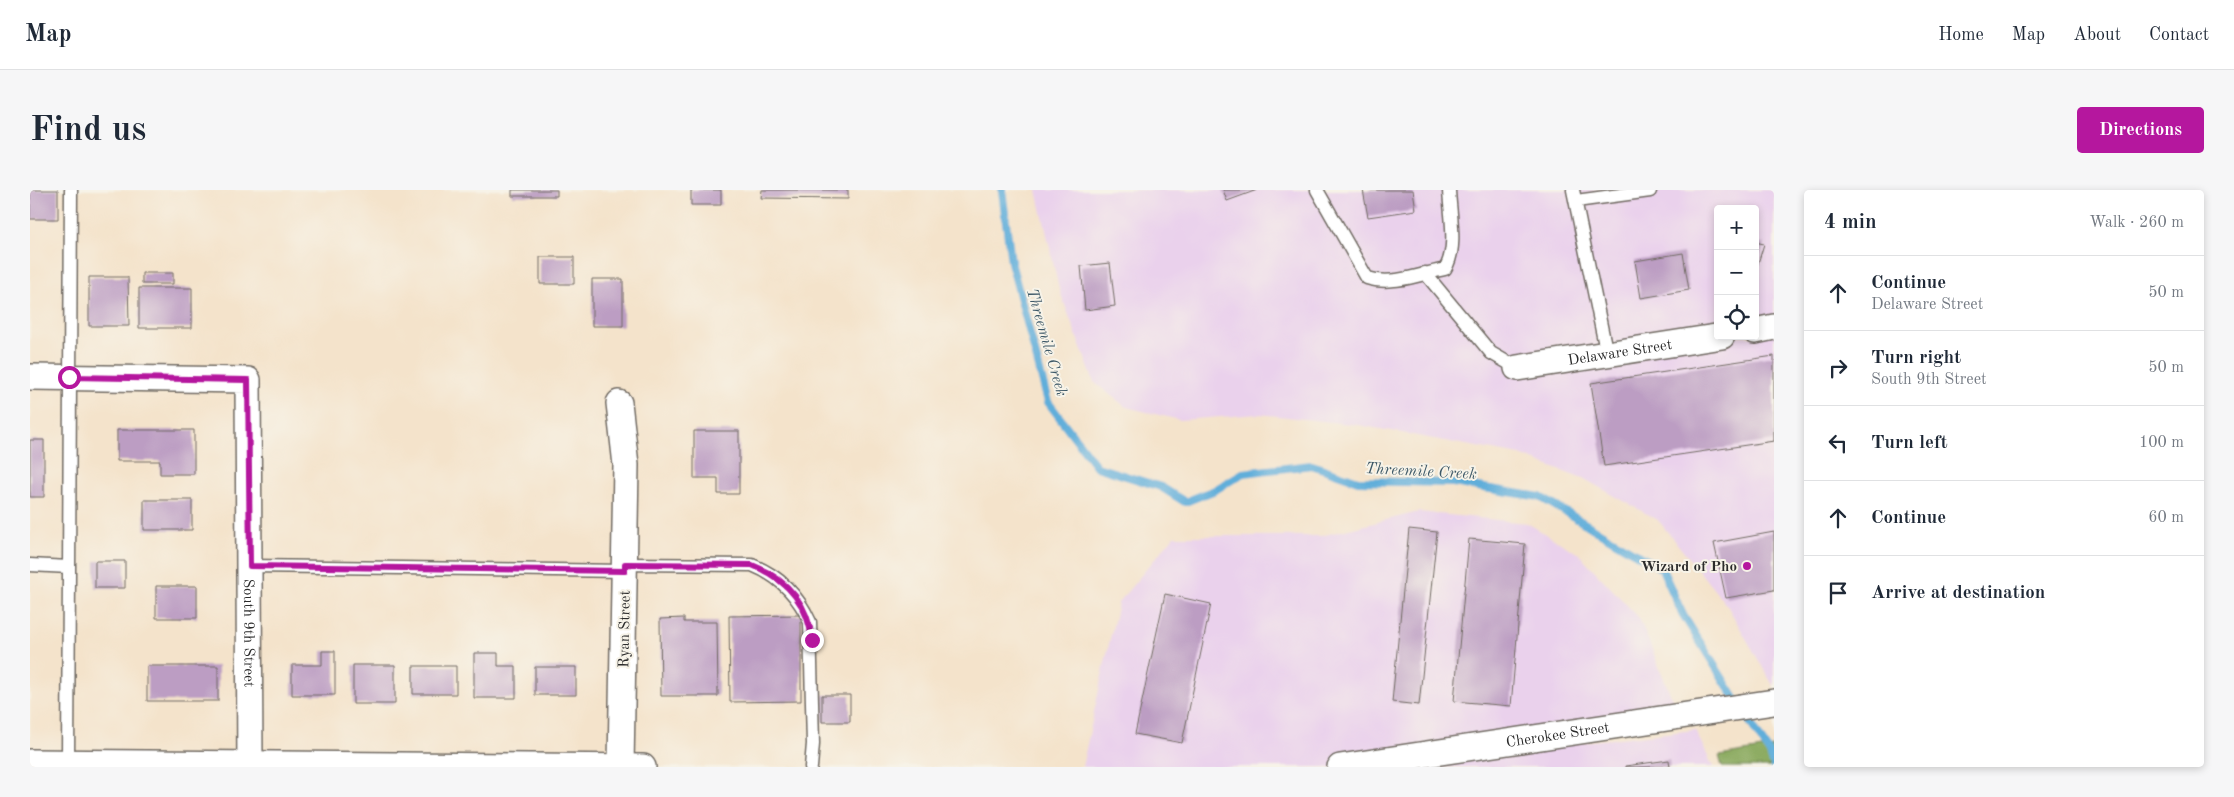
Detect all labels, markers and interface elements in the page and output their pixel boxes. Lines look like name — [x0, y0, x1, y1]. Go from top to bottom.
text: Map — [25, 23, 72, 47]
text: Home — [1938, 26, 1984, 44]
text: Map — [2012, 26, 2045, 44]
text: About — [2073, 26, 2121, 44]
text: Contact — [2149, 26, 2209, 44]
button: Directions — [2077, 107, 2204, 153]
text: Find us — [30, 113, 146, 148]
map controls — [1714, 205, 1759, 340]
button: + — [1714, 205, 1759, 250]
text: 4 min — [1824, 212, 1877, 233]
text: Walk · 260 m — [2089, 215, 2184, 231]
button: − — [1714, 250, 1759, 295]
text: Continue — [1871, 274, 1946, 293]
icon: ahead — [1824, 279, 1852, 307]
text: 50 m — [2148, 285, 2184, 301]
water label: Threemile Creek — [1023, 287, 1069, 399]
button: locate — [1714, 295, 1759, 340]
text: Delaware Street — [1871, 297, 1983, 313]
street label: Delaware Street — [1567, 338, 1673, 369]
text: Turn right — [1871, 349, 1961, 368]
icon: right — [1824, 354, 1852, 382]
text: 50 m — [2148, 360, 2184, 376]
route start — [58, 366, 81, 389]
text: South 9th Street — [1871, 372, 1987, 388]
icon: left — [1824, 429, 1852, 457]
text: Turn left — [1871, 434, 1948, 453]
text: 100 m — [2139, 435, 2184, 451]
water label: Threemile Creek — [1365, 461, 1477, 483]
icon: ahead — [1824, 504, 1852, 532]
text: Continue — [1871, 509, 1946, 528]
text: 60 m — [2148, 510, 2184, 526]
place label: Wizard of Pho — [1641, 560, 1737, 575]
marker: Wizard of Pho — [1741, 560, 1753, 572]
street label: South 9th Street — [240, 579, 256, 687]
icon: arrive — [1824, 579, 1852, 607]
text: Arrive at destination — [1871, 584, 2045, 603]
street label: Ryan Street — [617, 590, 634, 668]
route end — [801, 629, 824, 652]
street label: Cherokee Street — [1505, 721, 1611, 751]

